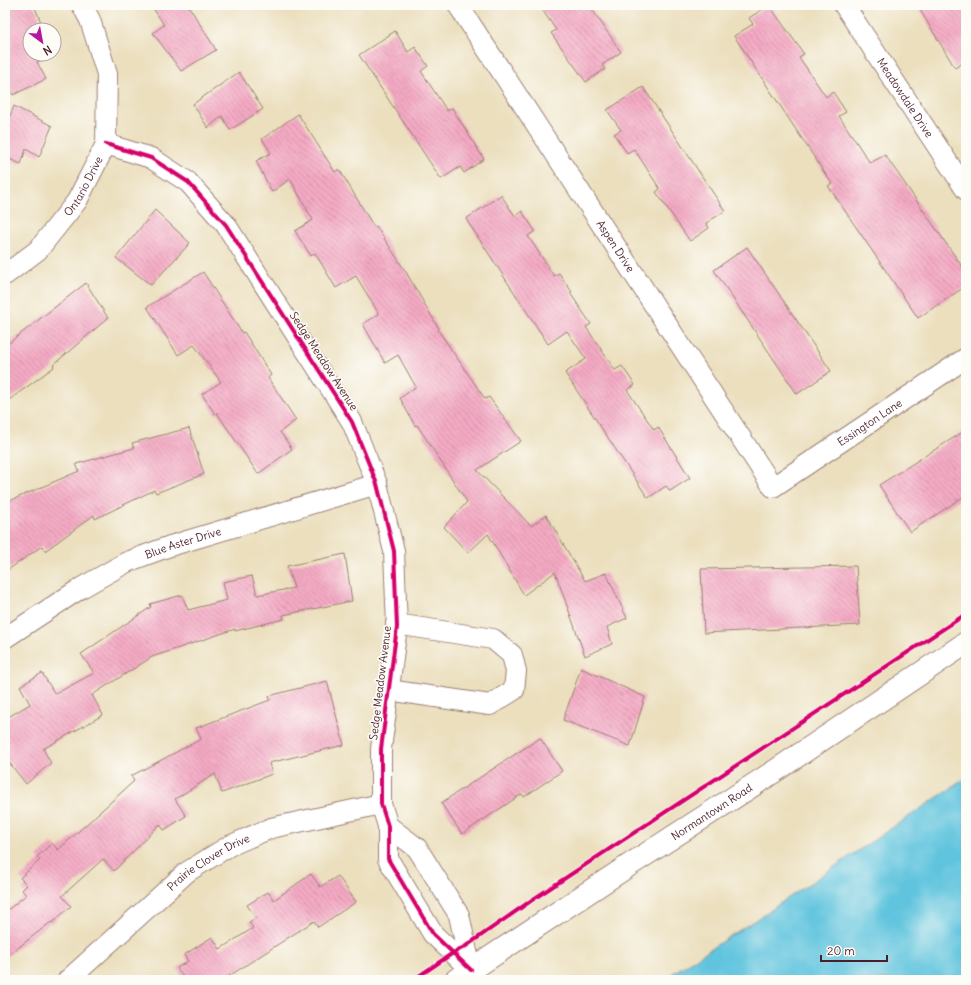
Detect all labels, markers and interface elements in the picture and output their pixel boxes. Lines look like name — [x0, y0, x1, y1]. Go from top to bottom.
north arrow — [22, 22, 62, 62]
text: N — [40, 43, 54, 58]
street label: Meadowdale Drive — [874, 55, 936, 140]
street label: Ontario Drive — [61, 154, 106, 219]
street label: Aspen Drive — [593, 217, 638, 275]
street label: Sedge Meadow Avenue — [287, 309, 361, 413]
street label: Essington Lane — [835, 396, 905, 449]
street label: Blue Aster Drive — [143, 524, 223, 562]
street label: Sedge Meadow Avenue — [366, 625, 394, 741]
street label: Normantown Road — [668, 780, 755, 843]
street label: Prairie Clover Drive — [164, 831, 252, 894]
scale bar — [821, 937, 887, 963]
text: 20 m — [827, 943, 855, 958]

